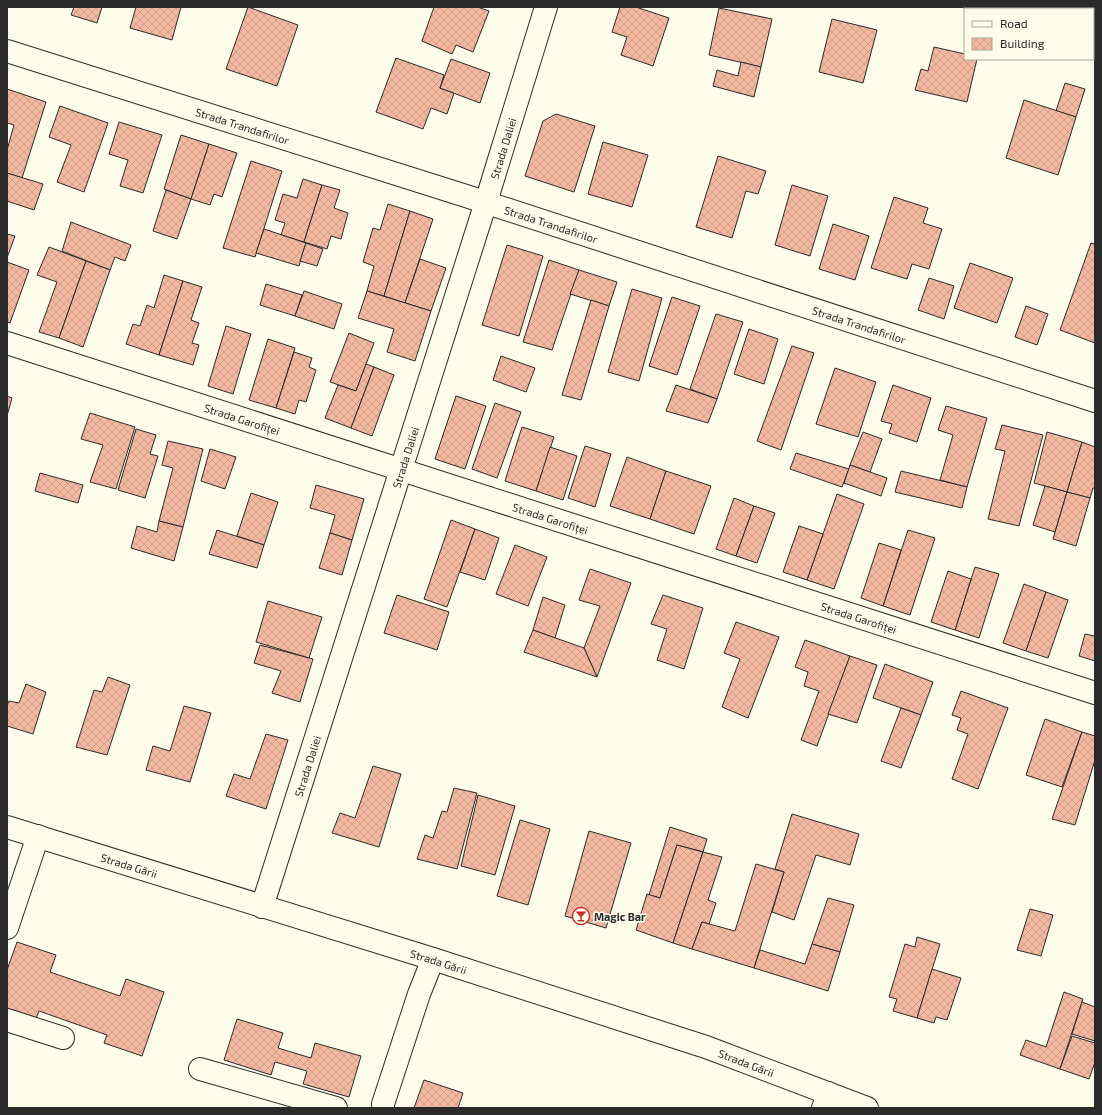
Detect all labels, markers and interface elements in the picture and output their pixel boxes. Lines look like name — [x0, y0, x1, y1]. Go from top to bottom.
legend — [964, 8, 1094, 60]
text: Road — [1000, 16, 1028, 30]
text: Building — [1000, 36, 1045, 50]
street label: Strada Trandafirilor — [194, 104, 292, 146]
street label: Strada Daliei — [487, 116, 518, 181]
street label: Strada Trandafirilor — [503, 202, 600, 245]
street label: Strada Trandafirilor — [811, 303, 908, 346]
street label: Strada Garofiței — [203, 400, 282, 437]
street label: Strada Daliei — [389, 425, 421, 489]
street label: Strada Garofiței — [511, 500, 590, 536]
street label: Strada Garofiței — [820, 599, 898, 635]
street label: Strada Daliei — [291, 734, 323, 798]
street label: Strada Gării — [99, 850, 159, 880]
bar icon: Magic Bar — [571, 906, 591, 926]
place label: Magic Bar — [594, 910, 646, 923]
street label: Strada Gării — [409, 946, 469, 976]
street label: Strada Gării — [717, 1046, 776, 1079]

